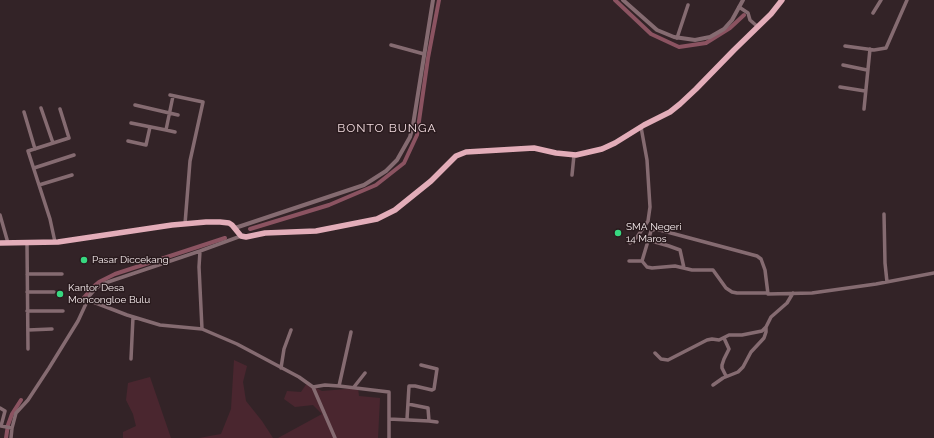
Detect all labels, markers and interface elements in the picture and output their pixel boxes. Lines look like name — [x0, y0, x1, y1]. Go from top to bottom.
district label: BONTO BUNGA — [337, 121, 437, 135]
place label: SMA Negeri 14 Maros — [626, 221, 681, 244]
marker: SMA Negeri 14 Maros — [613, 228, 623, 238]
place label: Pasar Diccekang — [92, 254, 169, 266]
marker: Pasar Diccekang — [79, 255, 89, 265]
place label: Kantor Desa Moncongloe Bulu — [68, 282, 150, 306]
marker: Kantor Desa Moncongloe Bulu — [55, 289, 65, 299]

